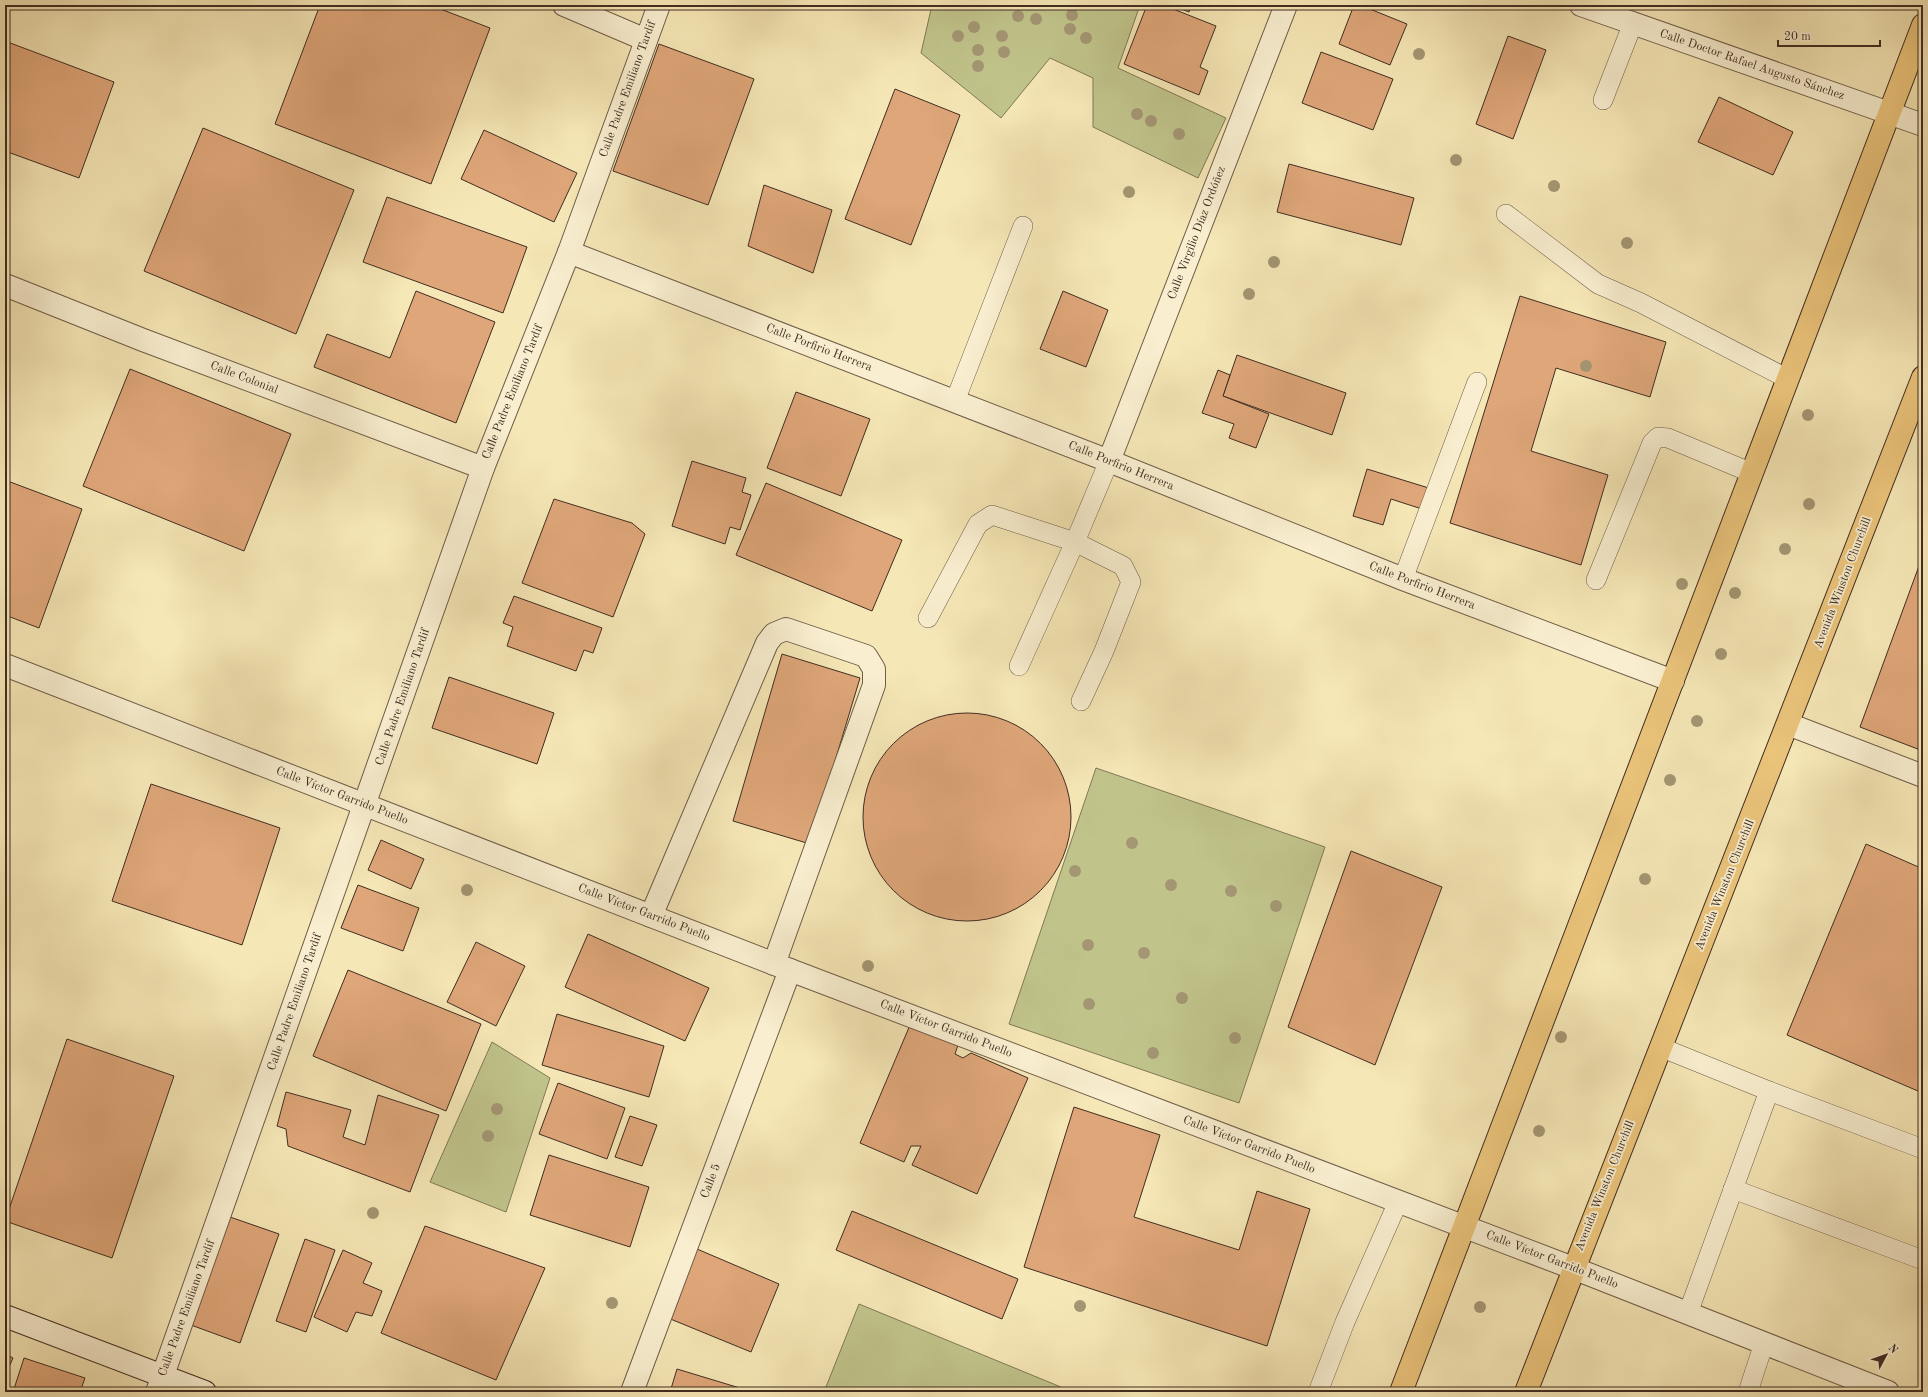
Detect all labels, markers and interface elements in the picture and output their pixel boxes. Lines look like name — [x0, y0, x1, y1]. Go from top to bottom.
street label: Calle Padre Emiliano Tardif — [598, 18, 659, 159]
scale bar — [1778, 22, 1880, 48]
street label: Calle Doctor Rafael Augusto Sánchez — [1658, 28, 1846, 102]
text: 20 m — [1784, 31, 1811, 43]
street label: Calle Virgilio Díaz Ordóñez — [1166, 165, 1228, 301]
street label: Calle Padre Emiliano Tardif — [480, 322, 546, 461]
street label: Calle Porfirio Herrera — [764, 322, 874, 374]
street label: Calle Colonial — [209, 360, 279, 396]
street label: Calle Porfirio Herrera — [1066, 439, 1176, 493]
street label: Avenida Winston Churchill — [1812, 516, 1874, 650]
street label: Calle Porfirio Herrera — [1367, 560, 1477, 612]
street label: Calle Padre Emiliano Tardif — [374, 626, 433, 767]
street label: Calle Víctor Garrido Puello — [274, 765, 410, 827]
street label: Avenida Winston Churchill — [1693, 818, 1757, 952]
street label: Calle Víctor Garrido Puello — [576, 882, 712, 944]
street label: Calle Padre Emiliano Tardif — [266, 931, 325, 1072]
street label: Calle Víctor Garrido Puello — [878, 998, 1014, 1060]
street label: Calle Víctor Garrido Puello — [1181, 1114, 1317, 1176]
street label: Avenida Winston Churchill — [1573, 1119, 1637, 1253]
street label: Calle 5 — [698, 1162, 723, 1200]
street label: Calle Víctor Garrido Puello — [1484, 1229, 1620, 1291]
street label: Calle Padre Emiliano Tardif — [157, 1237, 218, 1378]
north arrow — [1866, 1335, 1906, 1375]
text: N — [1886, 1343, 1900, 1357]

